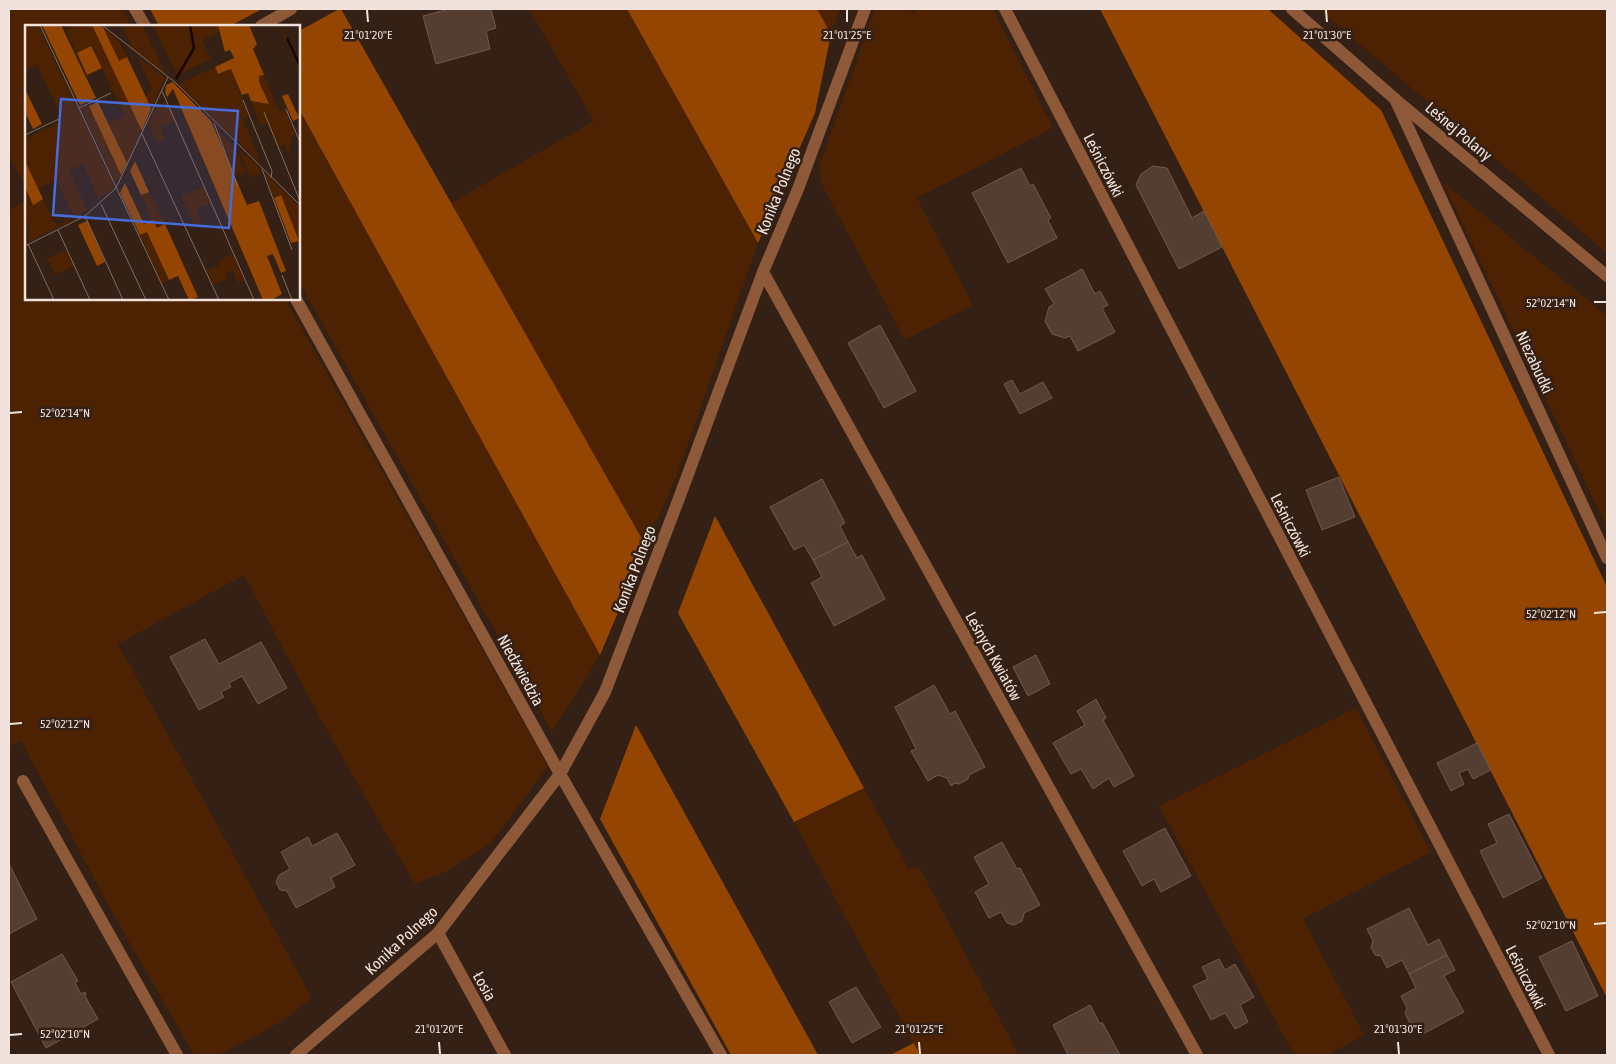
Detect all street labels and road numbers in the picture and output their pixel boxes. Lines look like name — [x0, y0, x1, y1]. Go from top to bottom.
street label: Leśnej Polany — [1421, 98, 1496, 165]
street label: Leśniczówki — [1080, 130, 1128, 200]
street label: Konika Polnego — [752, 145, 804, 237]
street label: Niezabudki — [1513, 328, 1557, 396]
street label: Leśniczówki — [1267, 490, 1315, 560]
street label: Konika Polnego — [609, 523, 660, 615]
street label: Leśnych Kwiatów — [961, 609, 1026, 704]
street label: Niedźwiedzia — [494, 631, 548, 709]
street label: Konika Polnego — [361, 902, 441, 979]
street label: Leśniczówki — [1502, 942, 1550, 1012]
street label: Łosia — [470, 968, 500, 1004]

